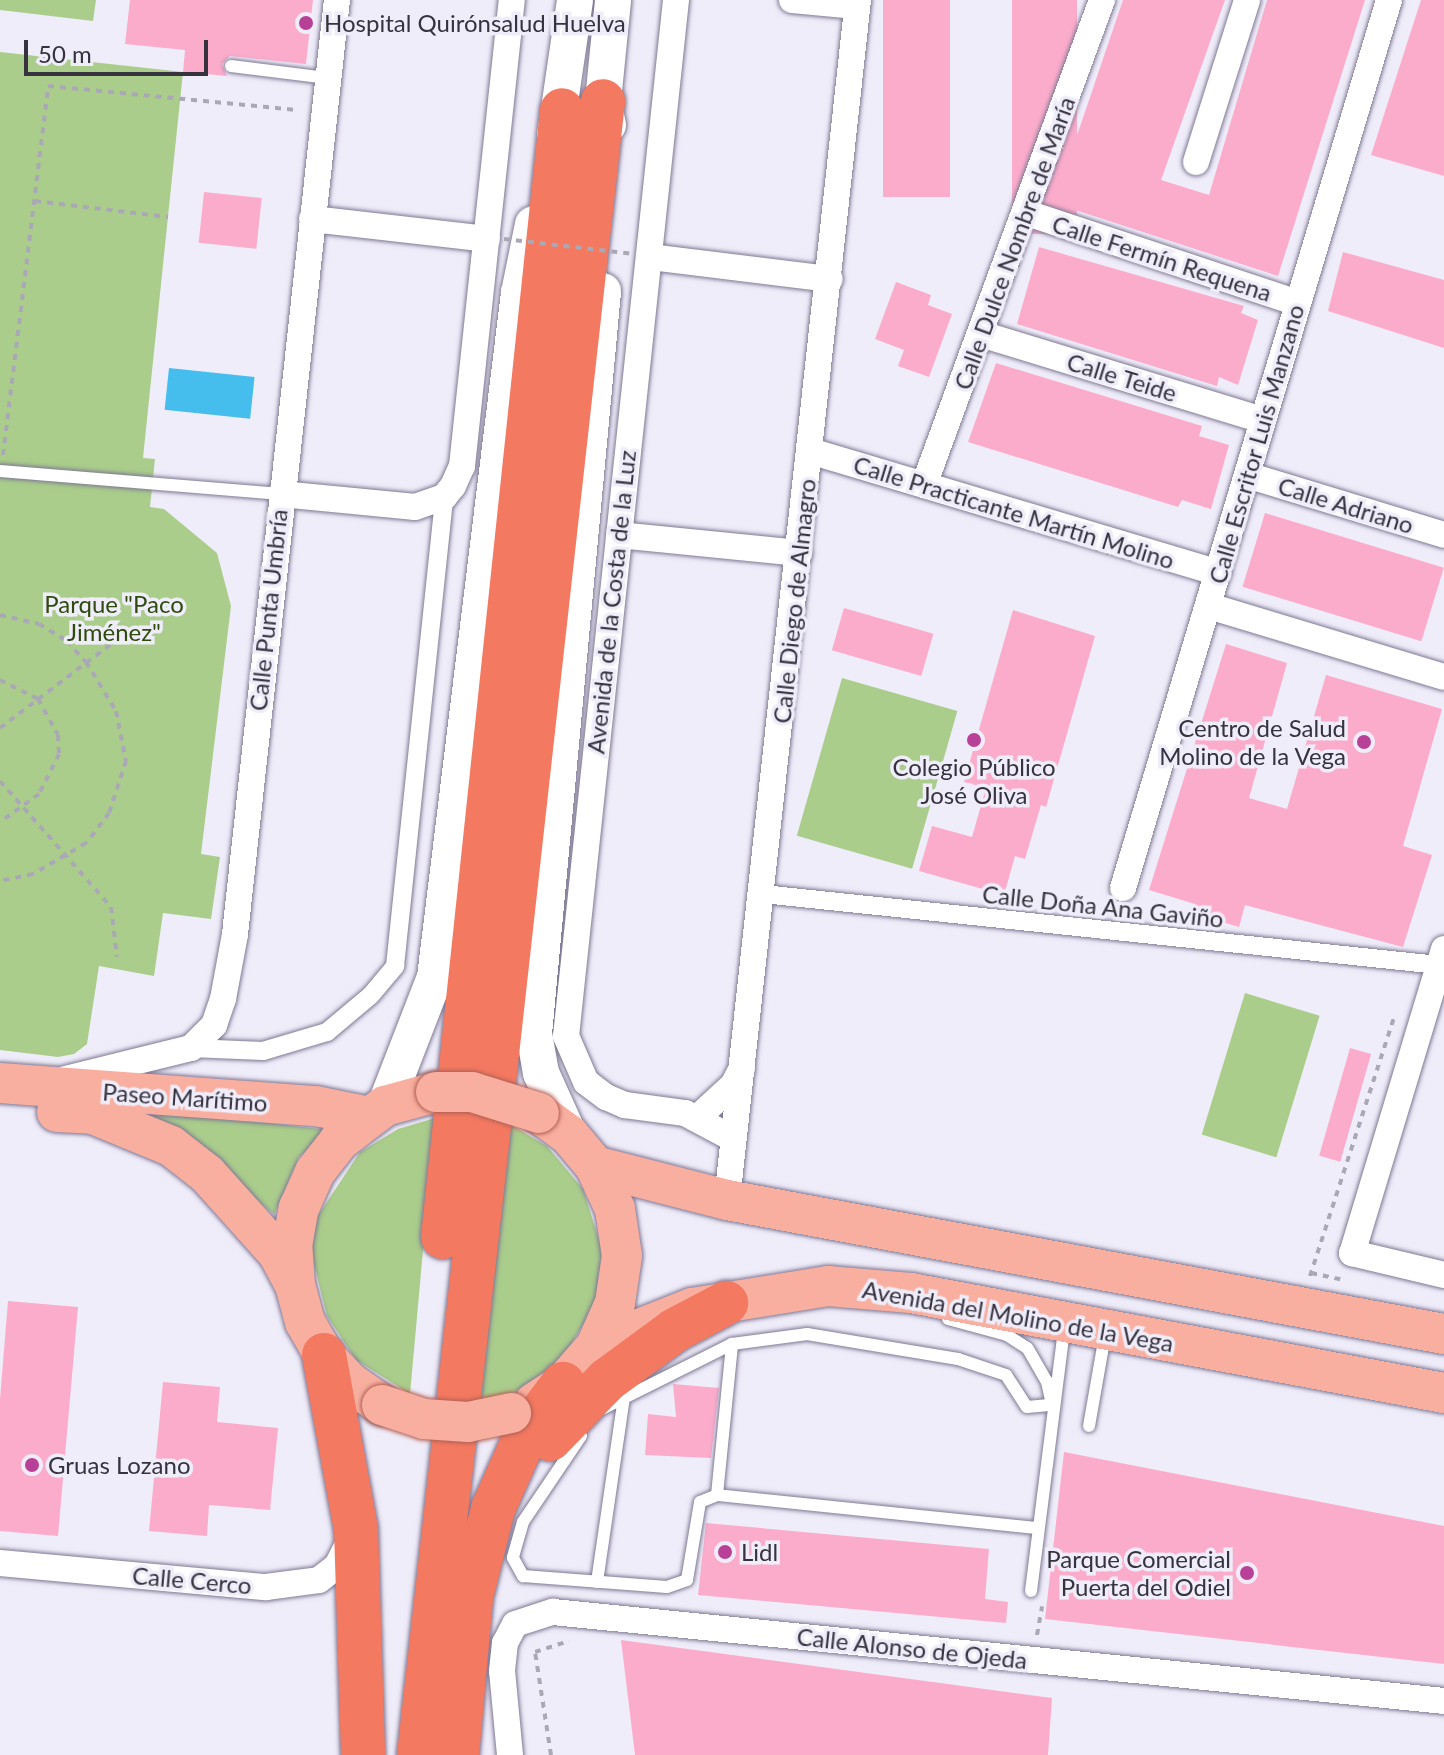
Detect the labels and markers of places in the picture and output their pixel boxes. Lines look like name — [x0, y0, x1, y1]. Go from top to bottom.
place label: Hospital Quirónsalud Huelva — [324, 9, 626, 37]
marker: Hospital Quirónsalud Huelva — [295, 12, 317, 34]
place label: Centro de Salud Molino de la Vega — [1158, 714, 1346, 770]
marker: Colegio Público José Oliva — [965, 731, 983, 749]
marker: Centro de Salud Molino de la Vega — [1353, 731, 1375, 753]
place label: Colegio Público José Oliva — [892, 753, 1056, 809]
place label: Gruas Lozano — [48, 1451, 191, 1479]
marker: Gruas Lozano — [23, 1456, 41, 1474]
place label: Lidl — [741, 1538, 778, 1566]
marker: Lidl — [716, 1543, 734, 1561]
place label: Parque Comercial Puerta del Odiel — [1046, 1545, 1231, 1601]
marker: Parque Comercial Puerta del Odiel — [1238, 1564, 1256, 1582]

